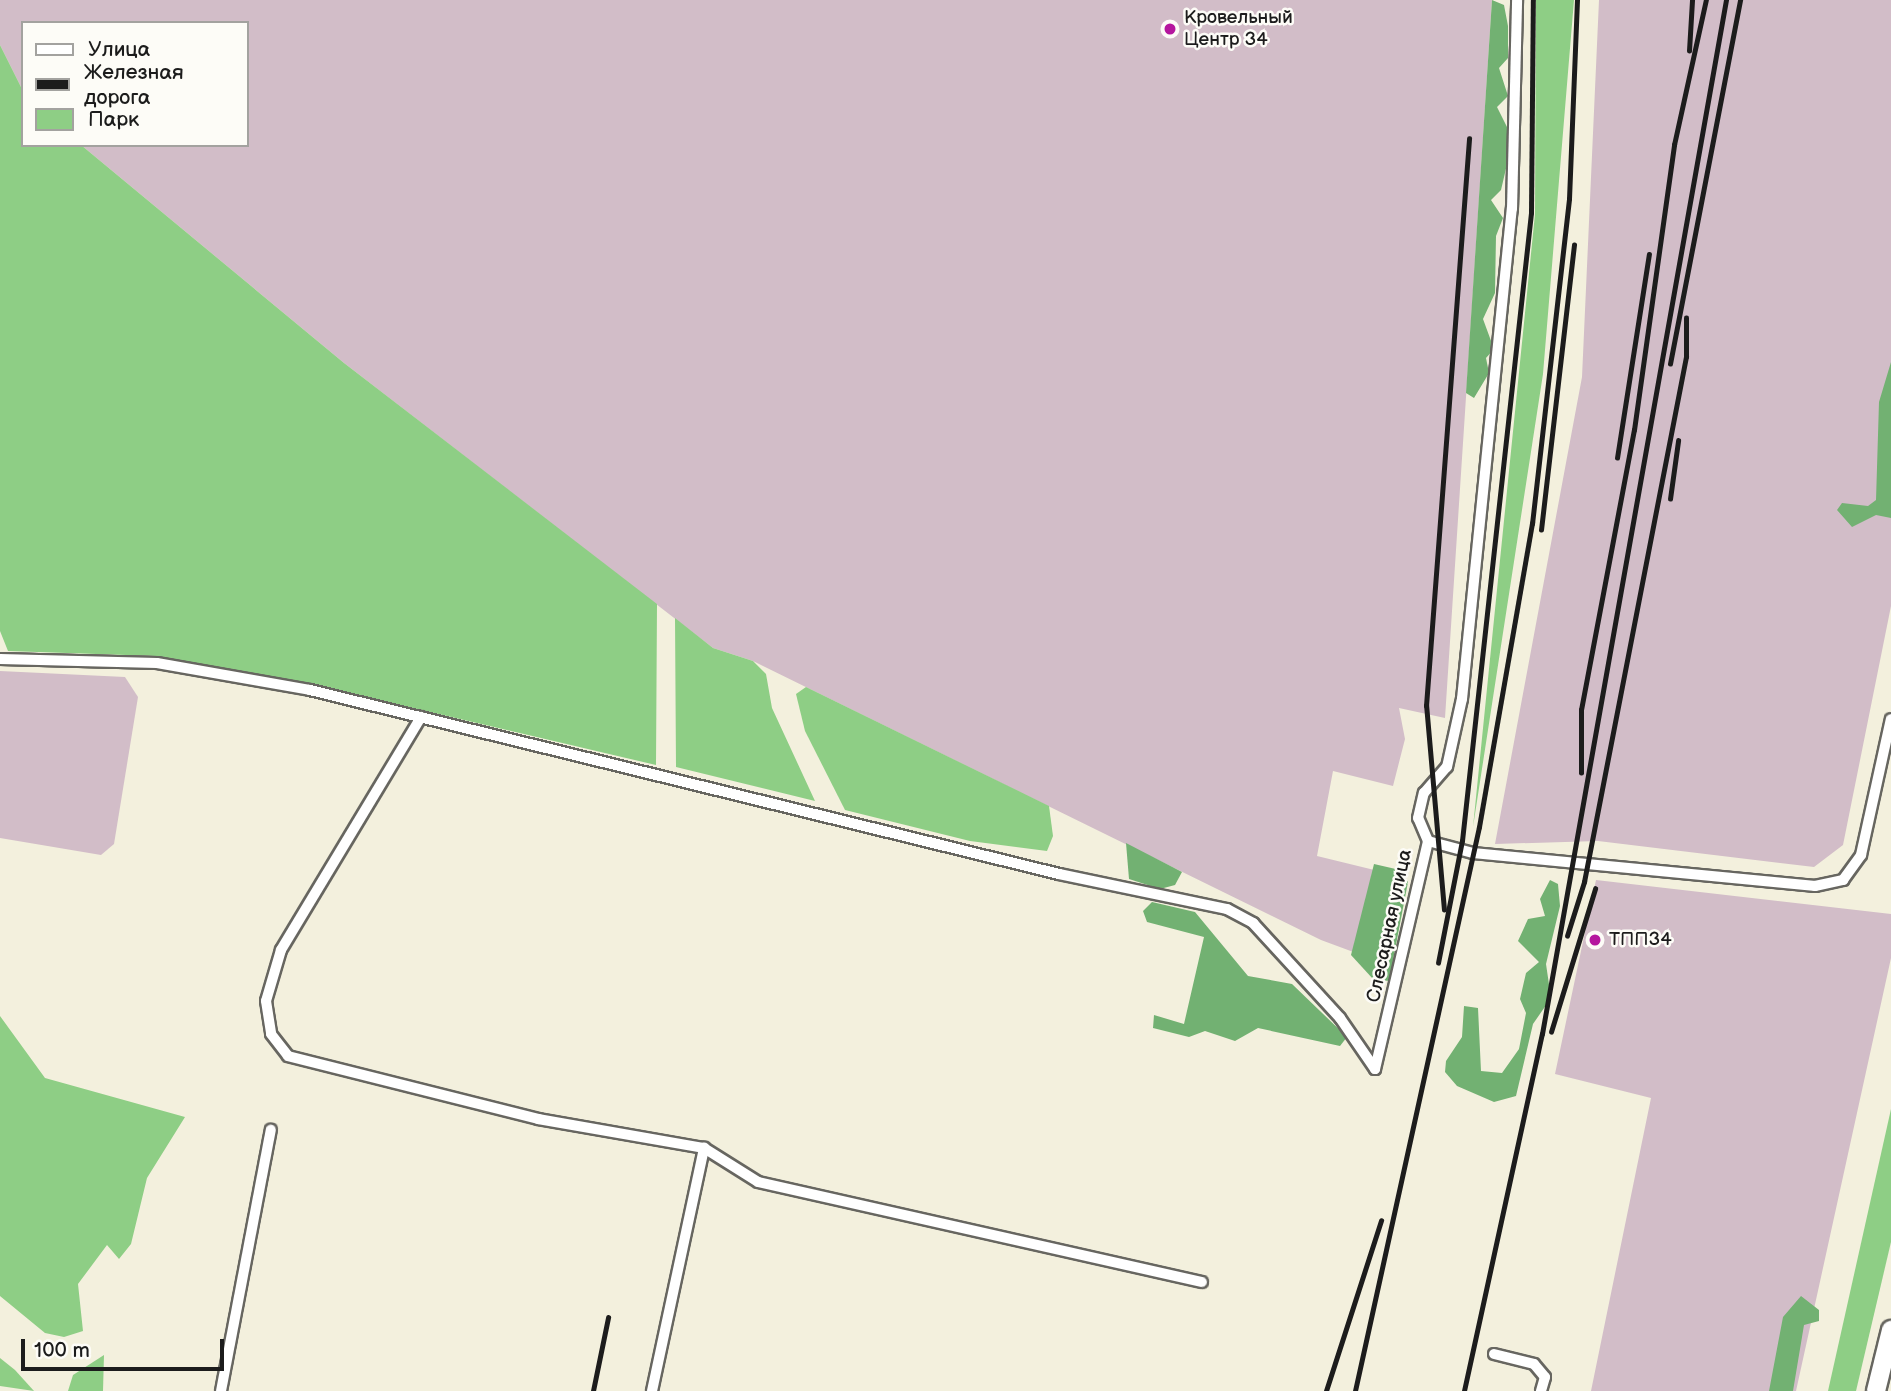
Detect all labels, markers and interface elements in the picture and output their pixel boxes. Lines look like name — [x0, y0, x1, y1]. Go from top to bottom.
place label: Кровельный Центр 34 — [1184, 7, 1293, 51]
legend — [21, 21, 248, 147]
marker: Кровельный Центр 34 — [1162, 21, 1178, 37]
text: Улица — [88, 37, 150, 62]
text: Железная дорога — [84, 60, 184, 110]
text: Парк — [88, 107, 139, 132]
street label: Слесарная улица — [1363, 847, 1417, 1005]
place label: ТПП34 — [1609, 929, 1672, 951]
marker: ТПП34 — [1587, 932, 1603, 948]
scale bar — [24, 1324, 228, 1368]
text: 100 m — [34, 1338, 90, 1363]

